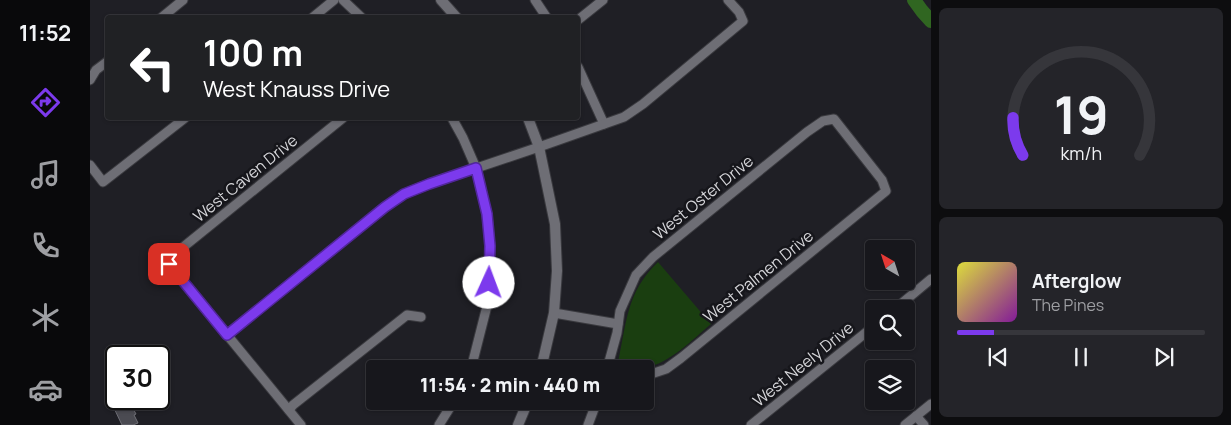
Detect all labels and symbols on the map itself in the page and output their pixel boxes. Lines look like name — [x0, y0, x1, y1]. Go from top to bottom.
street label: West Caven Drive — [188, 129, 302, 227]
street label: West Oster Drive — [648, 150, 758, 244]
street label: West Palmen Drive — [698, 225, 818, 327]
north arrow — [865, 240, 915, 290]
pin — [148, 243, 190, 285]
position arrow — [462, 256, 514, 308]
street label: West Neely Drive — [748, 316, 858, 412]
speed limit sign: 30 — [105, 345, 170, 410]

